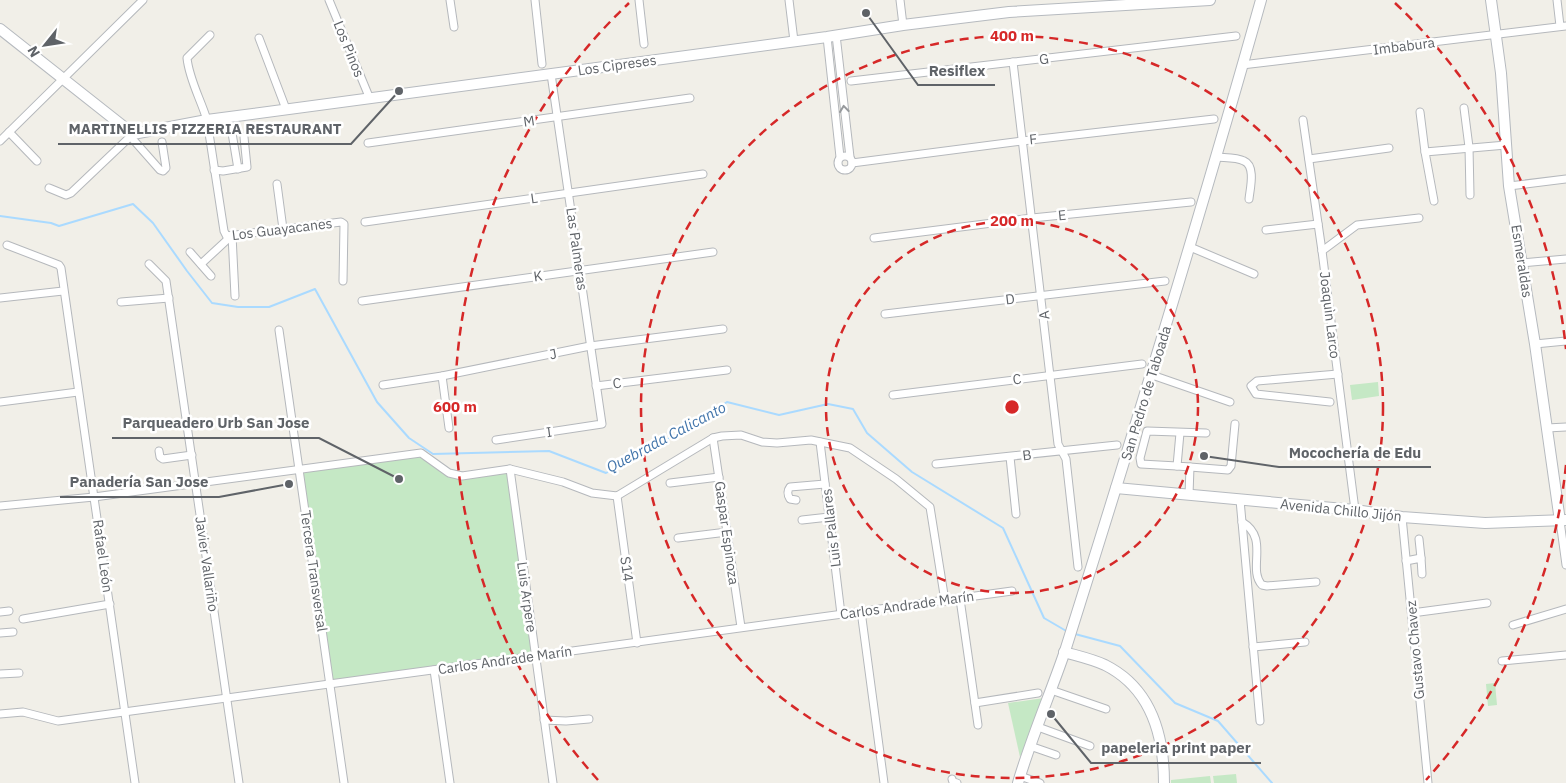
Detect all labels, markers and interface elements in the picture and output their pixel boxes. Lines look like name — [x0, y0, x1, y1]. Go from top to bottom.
street label: Los Pinos — [330, 18, 369, 80]
north arrow — [20, 20, 70, 70]
text: 400 m — [990, 26, 1034, 45]
street label: Imbabura — [1372, 33, 1436, 59]
text: N — [23, 43, 44, 60]
street label: G — [1038, 49, 1050, 69]
street label: Los Cipreses — [577, 51, 658, 79]
callout: Resiflex — [918, 55, 995, 85]
text: Resiflex — [929, 61, 986, 80]
one-way arrow — [839, 105, 850, 113]
street label: M — [522, 111, 536, 131]
callout: MARTINELLIS PIZZERIA RESTAURANT — [58, 114, 351, 144]
text: MARTINELLIS PIZZERIA RESTAURANT — [68, 119, 342, 138]
street label: F — [1028, 130, 1038, 148]
street label: L — [529, 189, 539, 207]
street label: Las Palmeras — [562, 206, 592, 292]
street label: E — [1057, 206, 1067, 224]
text: 200 m — [990, 211, 1034, 230]
street label: Los Guayacanes — [231, 214, 333, 244]
street label: Esmeraldas — [1507, 223, 1537, 299]
street label: K — [532, 266, 544, 286]
street label: Joaquìn Larco — [1316, 270, 1344, 360]
street label: D — [1004, 289, 1016, 309]
street label: A — [1035, 310, 1053, 320]
street label: San Pedro de Taboada — [1117, 323, 1175, 462]
street label: J — [548, 344, 558, 364]
street label: C — [1012, 370, 1023, 388]
street label: C — [612, 374, 623, 392]
text: 600 m — [433, 397, 477, 416]
water label: Quebrada Calicanto — [603, 397, 729, 477]
centre of rings — [1003, 398, 1021, 416]
callout: Parqueadero Urb San Jose — [112, 408, 319, 438]
text: Parqueadero Urb San Jose — [122, 413, 310, 432]
street label: I — [545, 423, 553, 441]
callout: Mocochería de Edu — [1279, 437, 1431, 467]
text: Mocochería de Edu — [1289, 443, 1421, 462]
street label: B — [1021, 446, 1033, 464]
callout: Panadería San Jose — [60, 467, 219, 497]
text: Panadería San Jose — [70, 472, 208, 491]
street label: Gaspar Espinoza — [711, 480, 743, 586]
street label: Luis Pallares — [817, 488, 845, 568]
street label: Avenida Chillo Jijón — [1279, 495, 1403, 525]
street label: Tercera Transversal — [297, 509, 331, 633]
street label: Javier Vallariño — [191, 515, 223, 613]
street label: Rafael León — [89, 518, 117, 594]
street label: S14 — [616, 555, 638, 583]
street label: Luis Arpere — [513, 561, 541, 634]
street label: Carlos Andrade Marín — [839, 587, 975, 623]
street label: Gustavo Chavez — [1402, 599, 1428, 700]
street label: Carlos Andrade Marín — [437, 642, 573, 678]
callout: papeleria print paper — [1091, 733, 1261, 763]
text: papeleria print paper — [1101, 738, 1251, 757]

